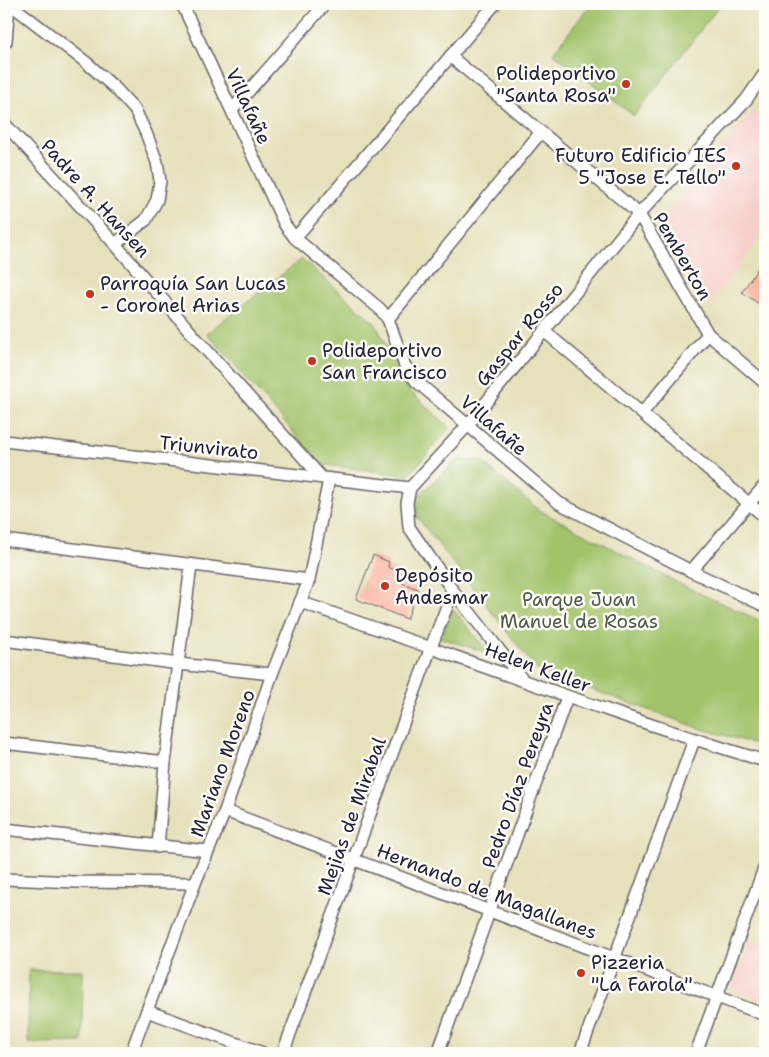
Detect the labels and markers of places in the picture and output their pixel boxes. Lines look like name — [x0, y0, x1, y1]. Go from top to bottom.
place label: Polideportivo "Santa Rosa" — [496, 61, 616, 108]
marker: Polideportivo "Santa Rosa" — [620, 78, 632, 90]
place label: Futuro Edificio IES 5 "Jose E. Tello" — [555, 143, 726, 190]
marker: Futuro Edificio IES 5 "Jose E. Tello" — [730, 160, 742, 172]
place label: Parroquía San Lucas - Coronel Arias — [100, 271, 286, 318]
marker: Parroquía San Lucas - Coronel Arias — [84, 288, 96, 300]
place label: Polideportivo San Francisco — [322, 338, 447, 385]
marker: Polideportivo San Francisco — [306, 355, 318, 367]
place label: Depósito Andesmar — [395, 563, 489, 610]
marker: Depósito Andesmar — [379, 580, 391, 592]
place label: Pizzeria "La Farola" — [591, 950, 693, 997]
marker: Pizzeria "La Farola" — [575, 967, 587, 979]

